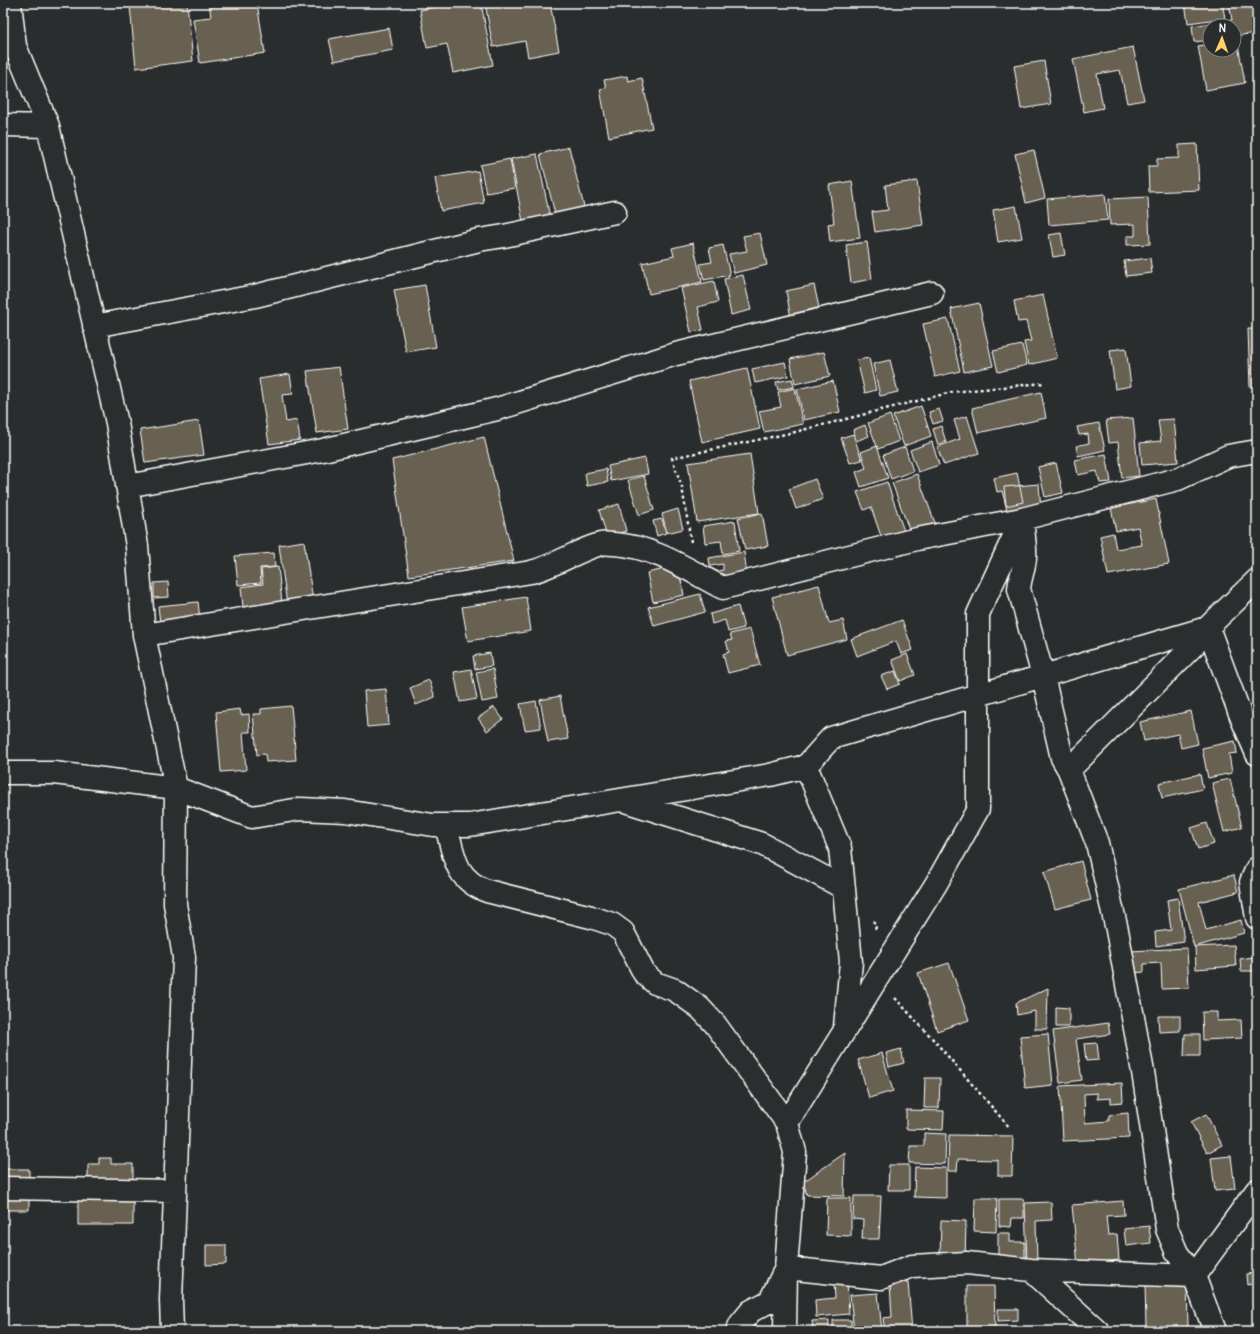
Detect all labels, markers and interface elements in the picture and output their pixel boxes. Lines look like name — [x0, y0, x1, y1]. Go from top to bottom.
north arrow — [1202, 18, 1242, 58]
text: N — [1218, 21, 1226, 35]

